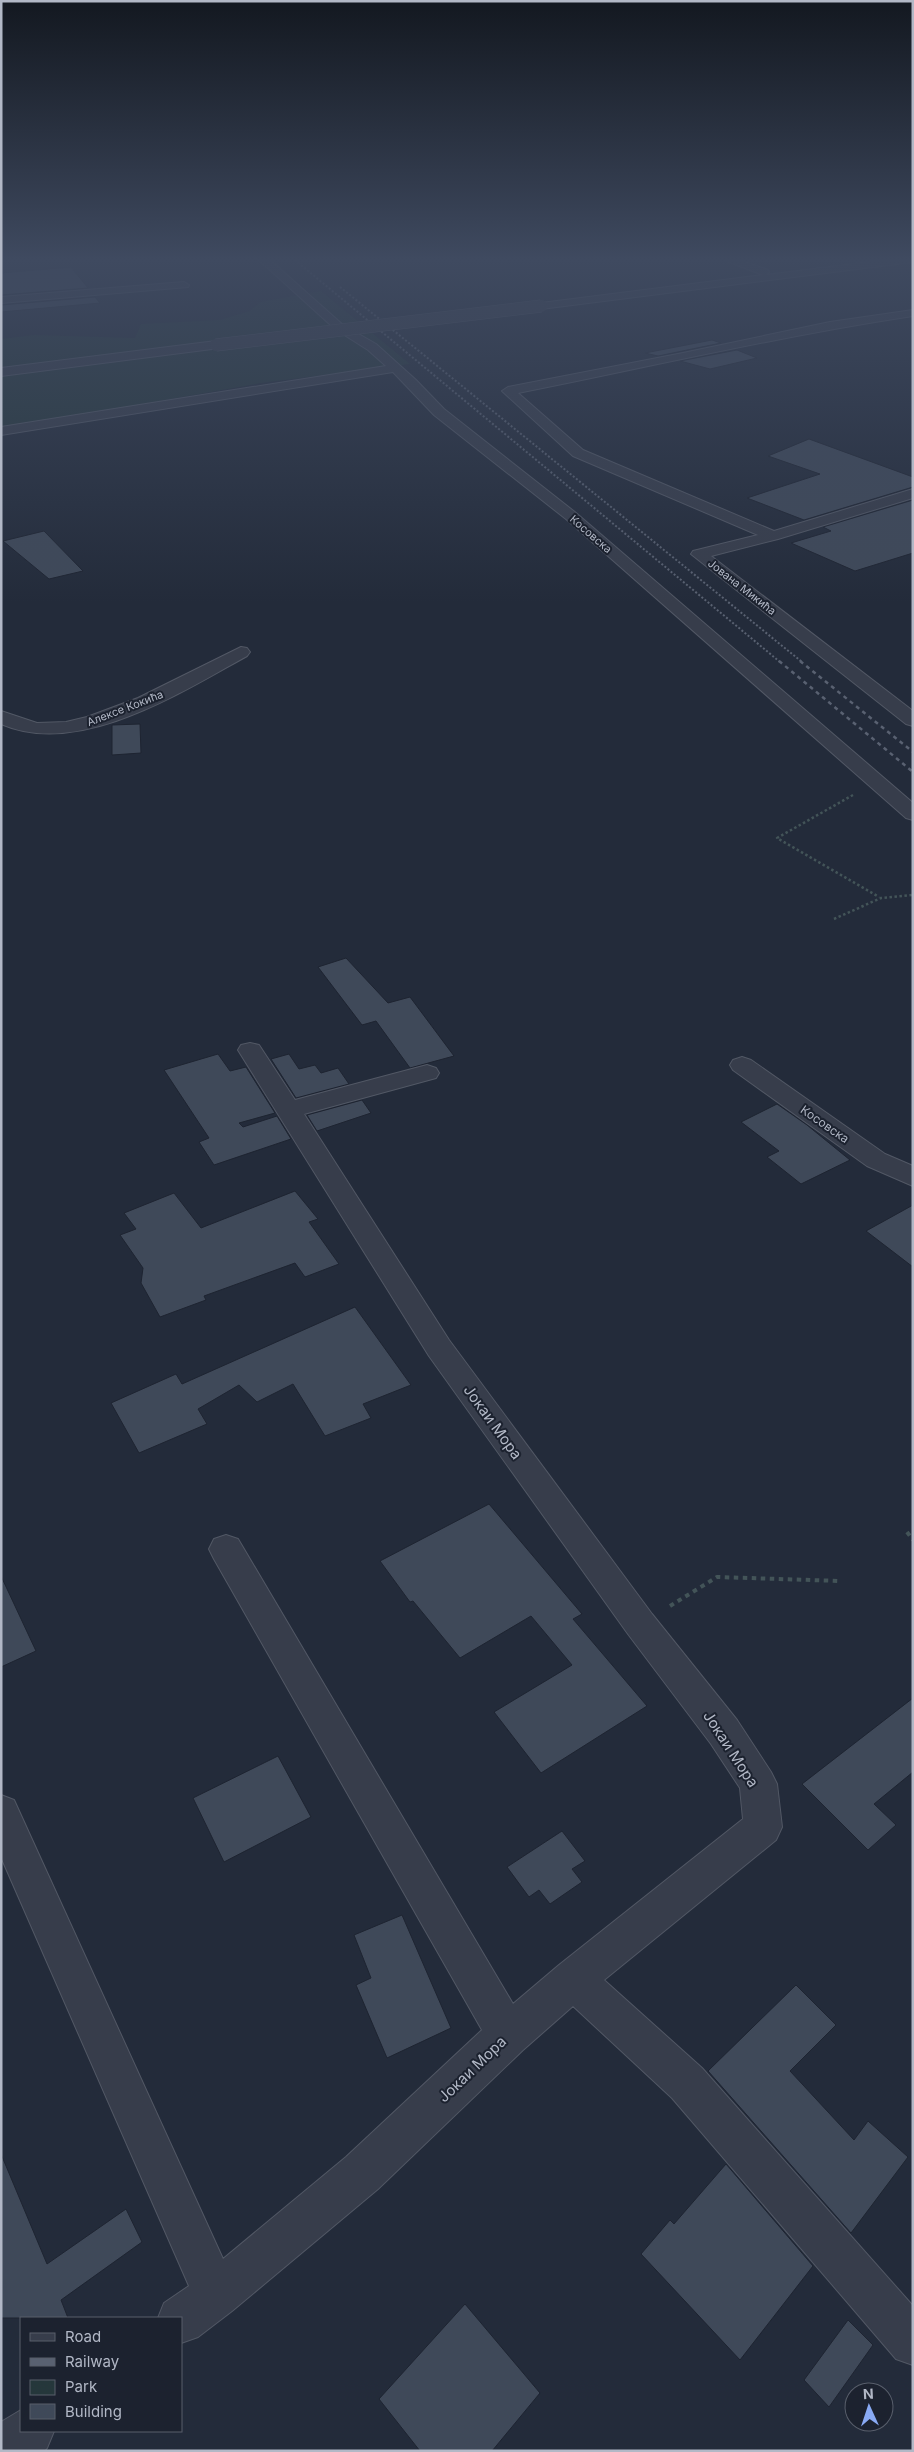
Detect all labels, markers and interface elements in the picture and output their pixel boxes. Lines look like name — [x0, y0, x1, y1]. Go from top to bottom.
street label: Косовска — [567, 512, 615, 556]
street label: Јована Микића — [705, 556, 779, 618]
street label: Алексе Кокића — [85, 687, 165, 729]
street label: Косовска — [798, 1102, 852, 1146]
street label: Јокаи Мора — [460, 1381, 526, 1463]
street label: Јокаи Мора — [699, 1707, 763, 1791]
street label: Јокаи Мора — [434, 2032, 510, 2106]
legend — [20, 2317, 182, 2432]
text: Road — [65, 2327, 101, 2346]
text: Railway — [65, 2352, 120, 2371]
text: Park — [65, 2377, 98, 2396]
north arrow — [844, 2382, 894, 2432]
text: N — [863, 2385, 874, 2402]
text: Building — [65, 2402, 122, 2421]

